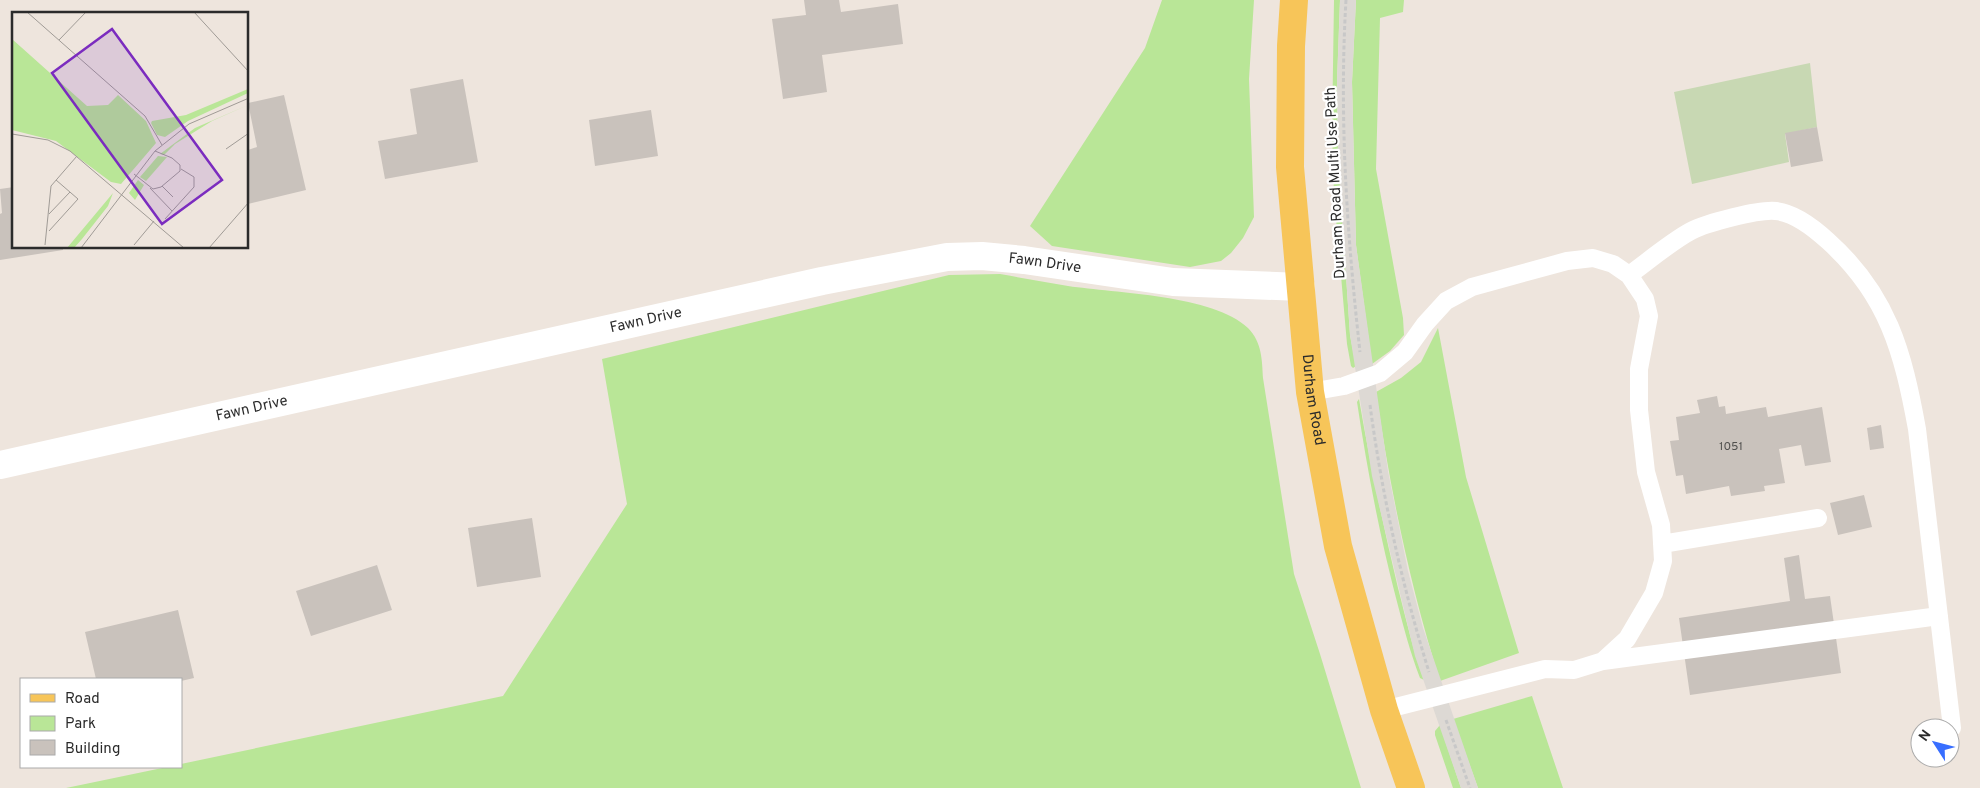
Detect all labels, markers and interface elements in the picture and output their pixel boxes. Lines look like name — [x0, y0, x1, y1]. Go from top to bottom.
inset map — [12, 12, 249, 249]
street label: Durham Road Multi Use Path — [1321, 87, 1351, 279]
street label: Fawn Drive — [1008, 249, 1083, 278]
street label: Fawn Drive — [608, 303, 684, 338]
street label: Durham Road — [1297, 353, 1329, 447]
street label: Fawn Drive — [214, 391, 290, 426]
house number: 1051 — [1719, 439, 1743, 455]
legend — [20, 678, 182, 768]
text: Road — [65, 690, 100, 709]
text: Park — [65, 715, 96, 734]
north arrow — [1910, 718, 1960, 768]
text: N — [1916, 727, 1936, 745]
text: Building — [65, 740, 120, 759]

